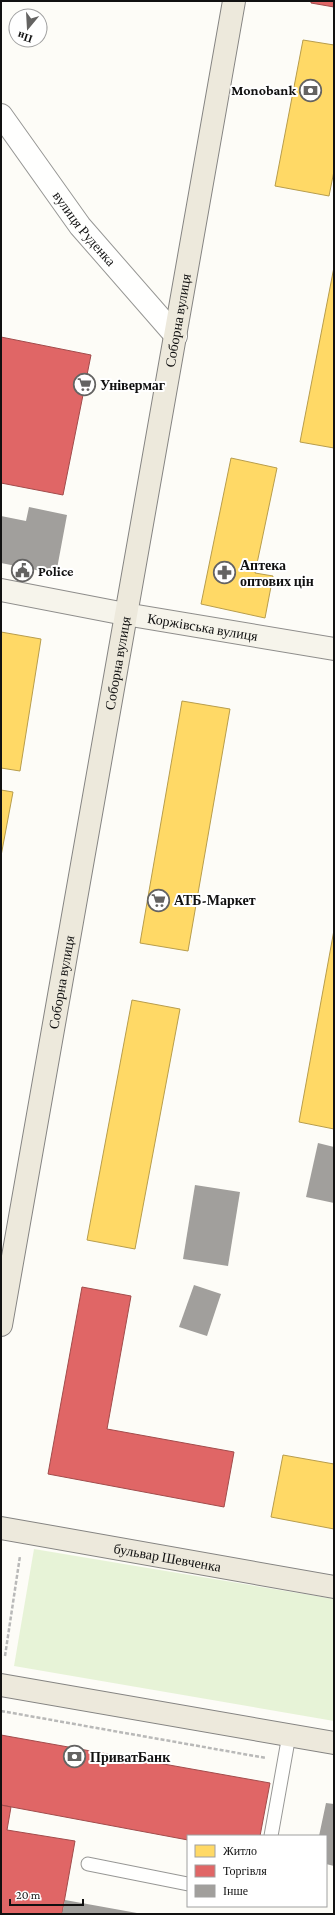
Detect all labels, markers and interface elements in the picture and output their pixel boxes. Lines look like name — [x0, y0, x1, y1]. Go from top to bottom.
north arrow — [8, 8, 48, 48]
text: Пн — [15, 29, 34, 46]
bank icon: Monobank — [298, 77, 324, 103]
place label: Monobank — [231, 82, 296, 98]
street label: вулиця Руденка — [50, 188, 120, 270]
street label: Соборна вулиця — [162, 272, 194, 369]
supermarket icon: Універмаг — [72, 372, 98, 398]
place label: Універмаг — [100, 377, 165, 393]
place label: Аптека оптових цін — [240, 557, 314, 589]
public building icon: Police — [9, 558, 35, 584]
pharmacy icon: Аптека оптових цін — [211, 560, 237, 586]
place label: Police — [38, 563, 74, 579]
street label: Коржівська вулиця — [146, 610, 260, 644]
street label: Соборна вулиця — [101, 615, 134, 711]
supermarket icon: АТБ-Маркет — [146, 887, 172, 913]
place label: АТБ-Маркет — [174, 892, 256, 908]
street label: Соборна вулиця — [45, 934, 78, 1030]
street label: бульвар Шевченка — [113, 1540, 223, 1575]
bank icon: ПриватБанк — [61, 1744, 87, 1770]
place label: ПриватБанк — [90, 1749, 171, 1765]
legend — [187, 1835, 327, 1907]
text: Житло — [223, 1844, 257, 1858]
text: Торгівля — [223, 1864, 267, 1878]
scale bar — [10, 1881, 83, 1907]
text: Інше — [223, 1884, 248, 1898]
text: 20 m — [16, 1888, 41, 1902]

